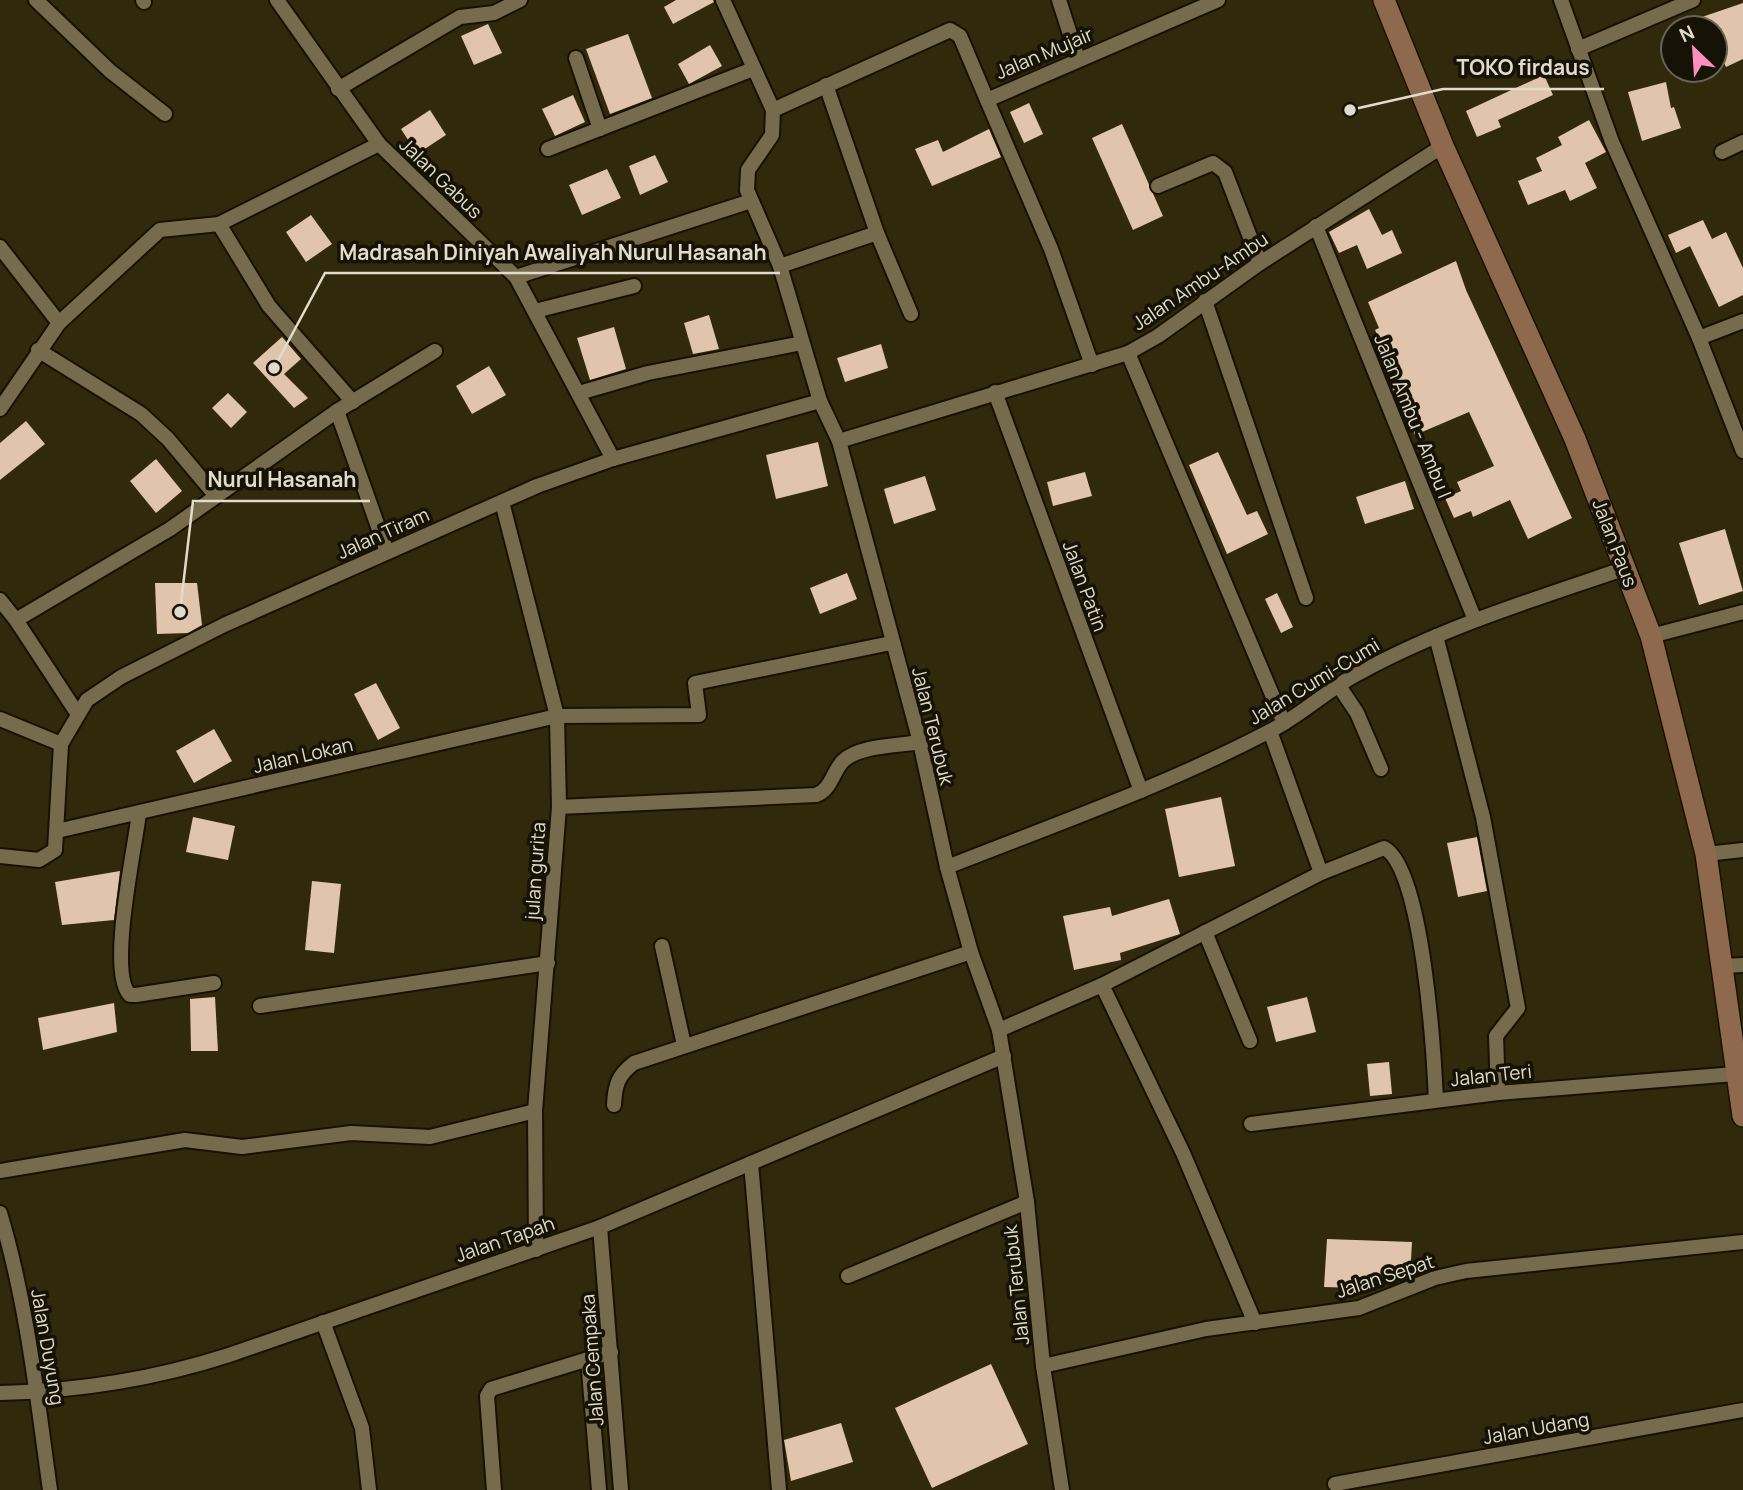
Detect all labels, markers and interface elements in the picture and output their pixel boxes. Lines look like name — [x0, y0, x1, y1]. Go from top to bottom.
north arrow — [1659, 14, 1729, 84]
text: N — [1675, 19, 1698, 48]
street label: Jalan Mujair — [991, 21, 1097, 85]
callout: TOKO firdaus — [1443, 47, 1604, 89]
text: TOKO firdaus — [1456, 53, 1590, 81]
street label: Jalan Gabus — [394, 132, 488, 224]
street label: Jalan Ambu-Ambu — [1127, 226, 1273, 336]
callout: Madrasah Diniyah Awaliyah Nurul Hasanah — [325, 231, 780, 273]
text: Madrasah Diniyah Awaliyah Nurul Hasanah — [339, 238, 767, 266]
street label: Jalan Ambu - Ambu I — [1368, 330, 1458, 502]
callout: Nurul Hasanah — [193, 459, 370, 501]
text: Nurul Hasanah — [208, 465, 356, 493]
street label: Jalan Paus — [1586, 495, 1644, 591]
street label: Jalan Tiram — [333, 501, 433, 565]
street label: Jalan Patin — [1057, 537, 1113, 635]
street label: Jalan Cumi-Cumi — [1244, 632, 1384, 730]
street label: Jalan Terubuk — [906, 664, 960, 788]
street label: Jalan Lokan — [251, 731, 355, 779]
street label: julan gurita — [519, 821, 551, 922]
street label: Jalan Teri — [1449, 1058, 1533, 1092]
street label: Jalan Tapah — [452, 1210, 558, 1268]
street label: Jalan Terubuk — [997, 1223, 1035, 1346]
street label: Jalan Sepat — [1333, 1248, 1437, 1304]
street label: Jalan Duyung — [25, 1287, 71, 1407]
street label: Jalan Cempaka — [574, 1293, 610, 1427]
street label: Jalan Udang — [1481, 1406, 1591, 1450]

